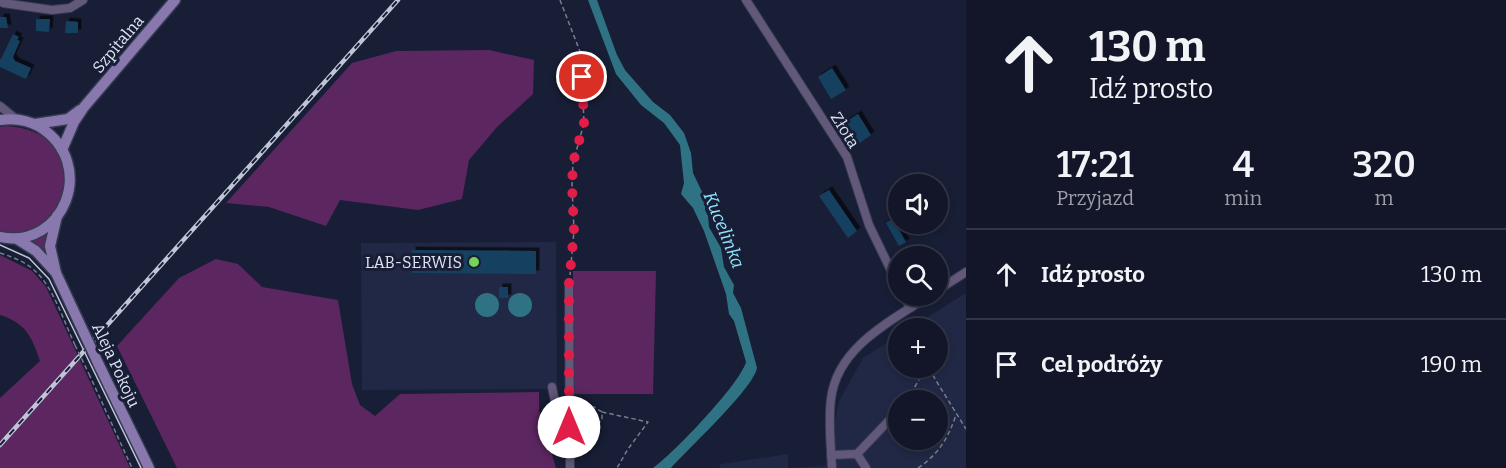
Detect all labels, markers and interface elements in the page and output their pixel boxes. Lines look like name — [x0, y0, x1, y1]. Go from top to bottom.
street label: Szpitalna — [88, 11, 148, 77]
text: 130 m — [1089, 22, 1206, 72]
icon: ahead — [990, 24, 1068, 102]
pin — [556, 51, 607, 102]
icon: arrive — [565, 60, 598, 93]
text: Idź prosto — [1089, 73, 1213, 105]
street label: Złota — [827, 109, 863, 152]
text: 17:21 — [1057, 143, 1134, 187]
text: 4 — [1232, 143, 1254, 187]
text: 320 — [1352, 143, 1416, 187]
map controls — [888, 174, 948, 450]
button: sound — [888, 174, 948, 234]
text: Przyjazd — [1056, 186, 1134, 210]
text: min — [1224, 186, 1262, 210]
text: m — [1374, 186, 1394, 210]
water label: Kucelinka — [699, 188, 749, 272]
button: search — [888, 246, 948, 306]
place label: LAB-SERWIS — [365, 253, 462, 272]
marker: LAB-SERWIS — [467, 255, 481, 269]
icon: ahead — [990, 258, 1023, 291]
text: Idź prosto — [1041, 261, 1145, 288]
text: 130 m — [1421, 261, 1482, 288]
button: + — [888, 318, 948, 378]
street label: Aleja Pokoju — [88, 320, 144, 410]
icon: arrive — [990, 348, 1023, 381]
text: Cel podróży — [1041, 351, 1162, 378]
text: 190 m — [1421, 351, 1482, 378]
button: − — [888, 390, 948, 450]
position arrow — [537, 395, 601, 459]

